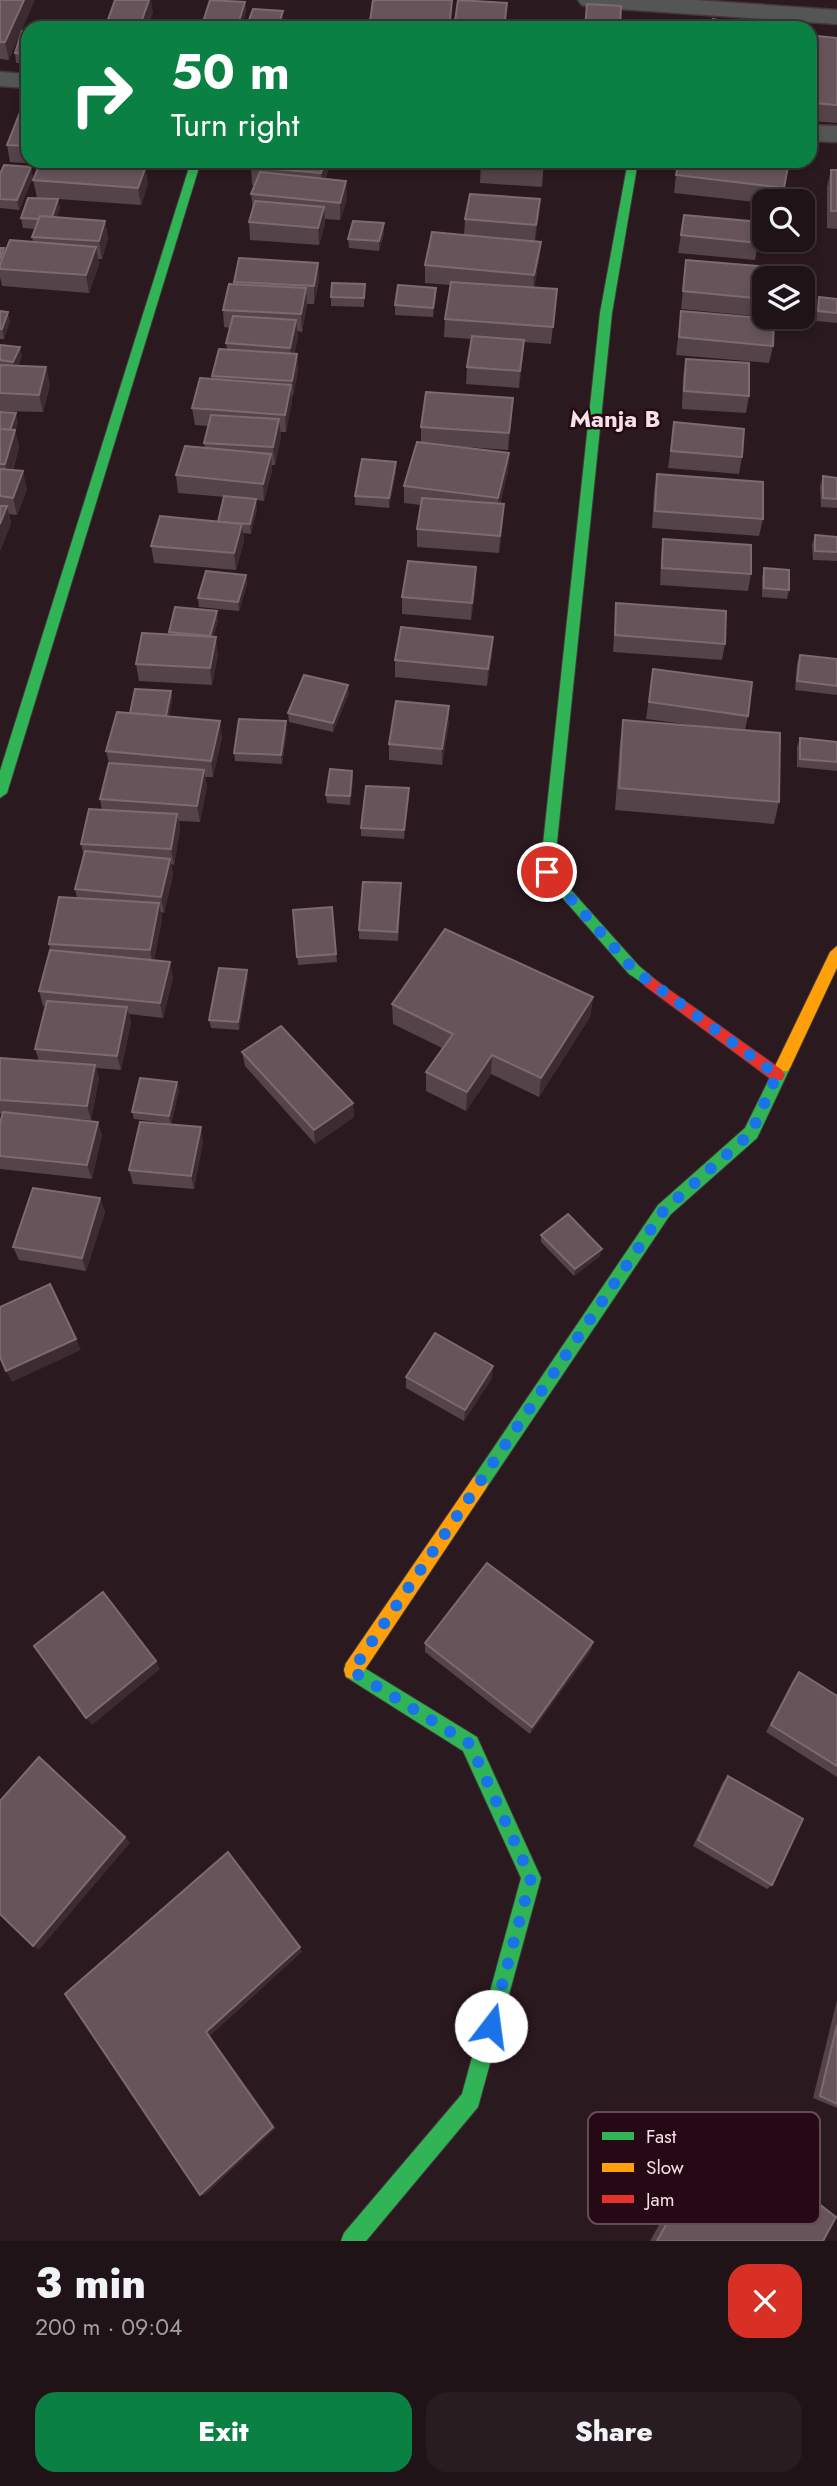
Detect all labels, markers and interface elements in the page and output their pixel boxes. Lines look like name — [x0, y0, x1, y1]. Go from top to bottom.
text: 50 m — [171, 37, 290, 107]
icon: right — [56, 49, 147, 140]
text: Turn right — [171, 102, 300, 148]
map controls — [752, 189, 815, 329]
button: search — [752, 189, 815, 252]
button: layers — [752, 266, 815, 329]
district label: Manja B — [570, 401, 660, 436]
pin — [517, 842, 577, 902]
icon: arrive — [528, 853, 566, 891]
position arrow — [454, 1989, 528, 2063]
legend — [588, 2112, 820, 2224]
text: Fast — [646, 2123, 677, 2150]
text: Slow — [646, 2154, 684, 2181]
text: Jam — [643, 2186, 675, 2213]
text: 3 min — [35, 2253, 146, 2314]
button: close — [728, 2264, 802, 2338]
text: 200 m · 09:04 — [35, 2310, 182, 2344]
button: Exit — [35, 2392, 412, 2472]
button: Share — [426, 2392, 802, 2472]

